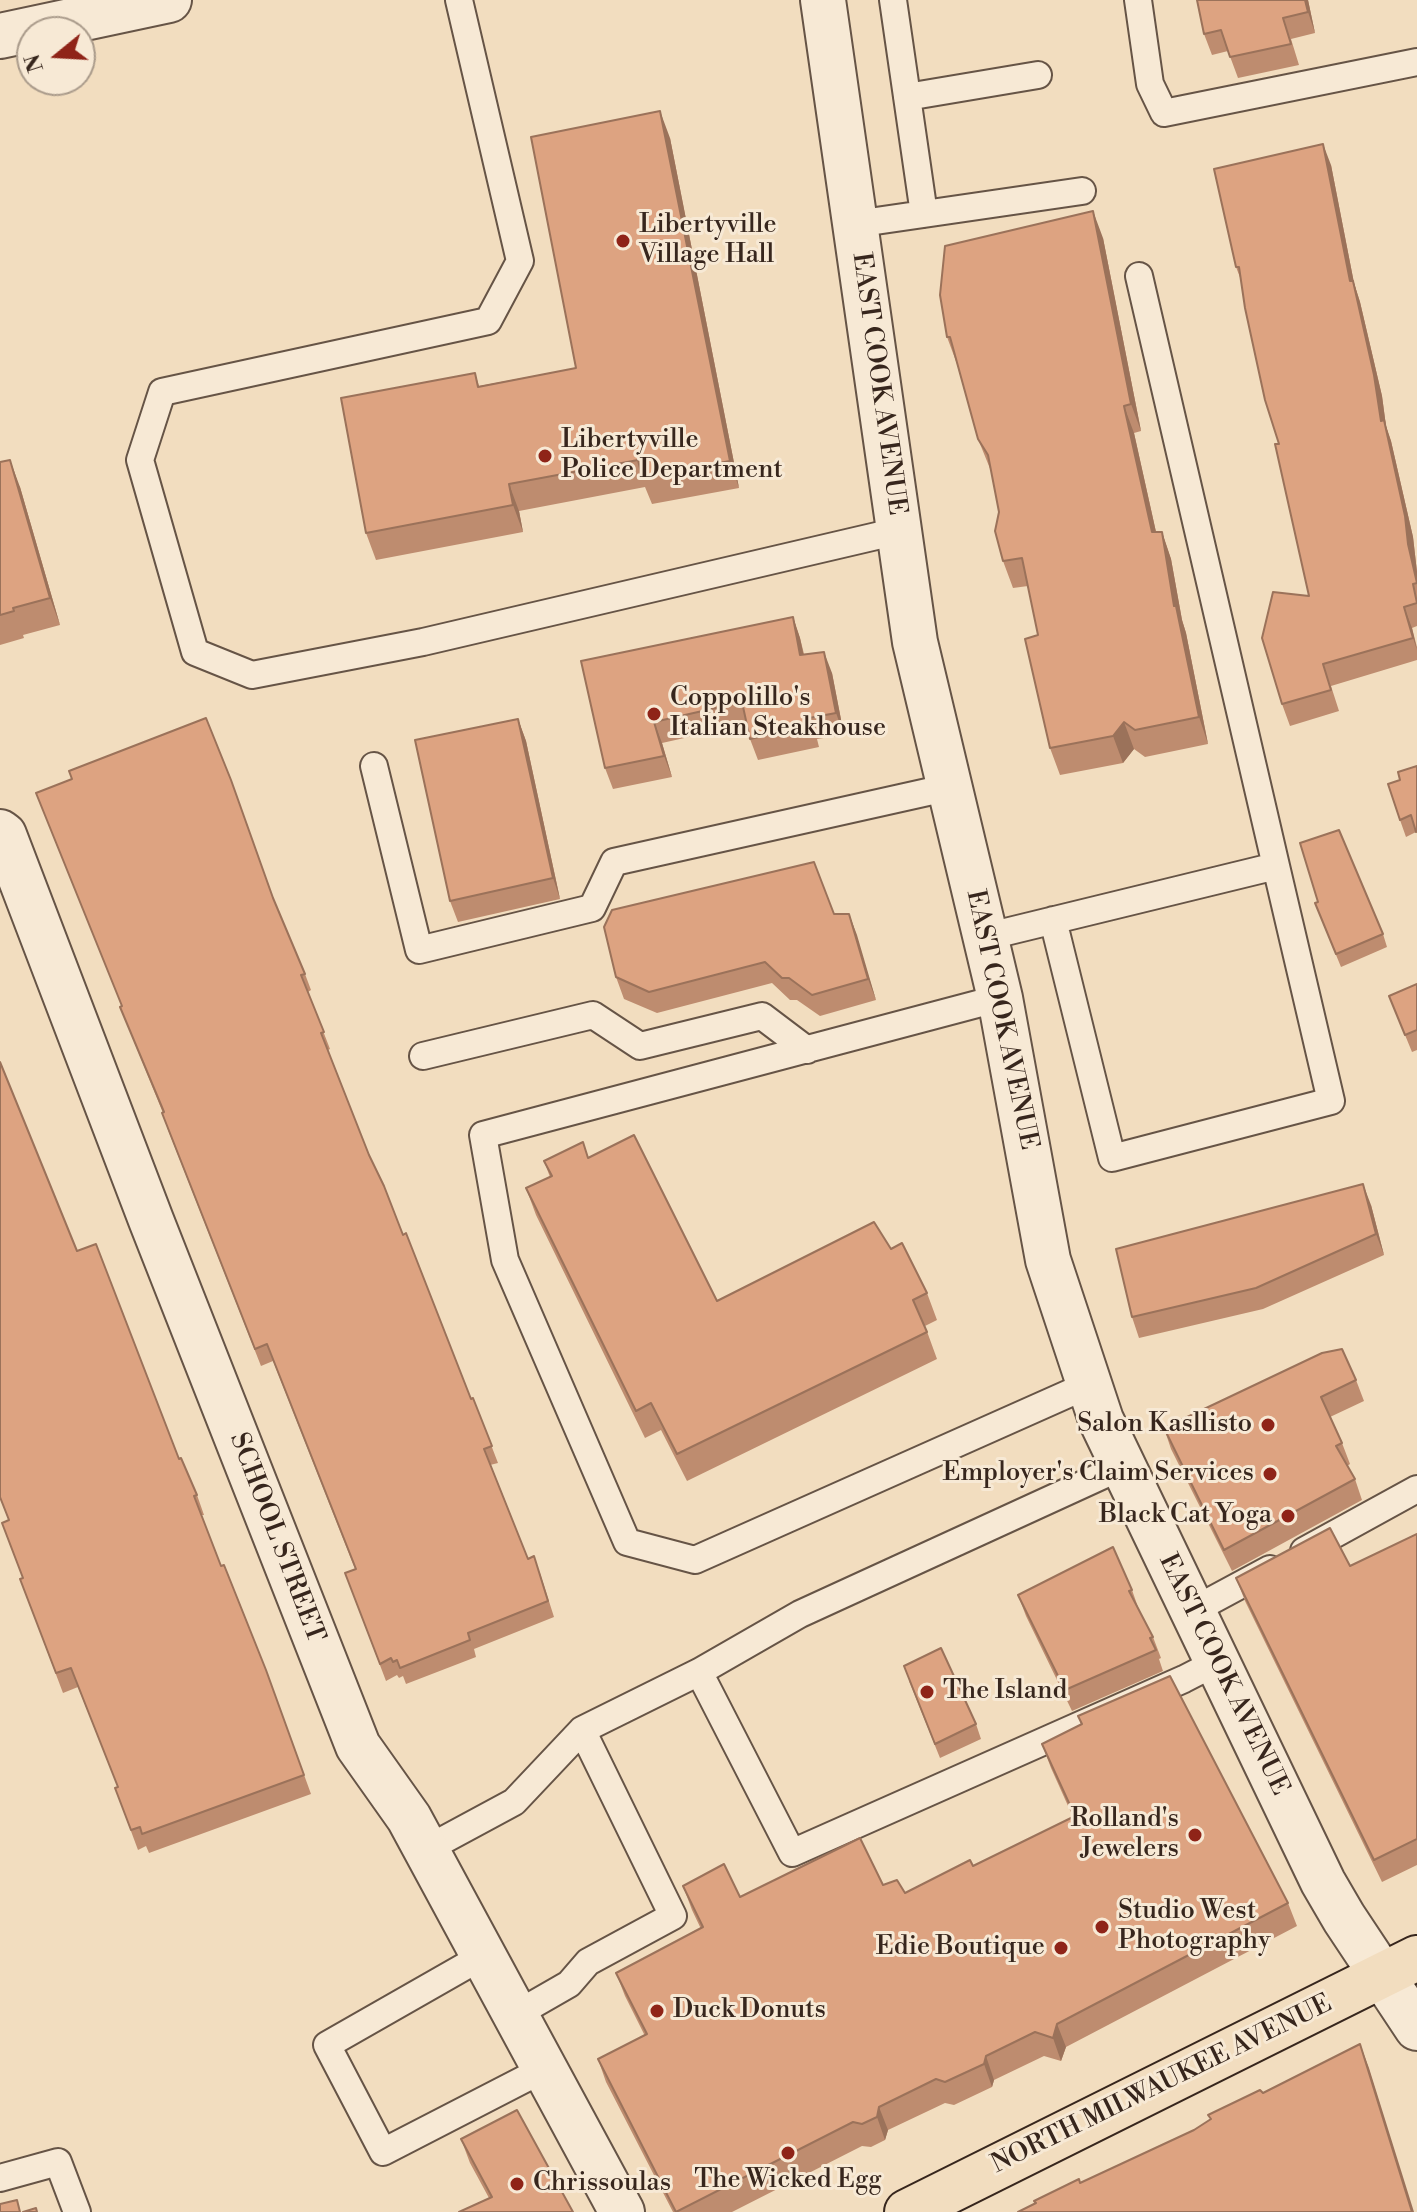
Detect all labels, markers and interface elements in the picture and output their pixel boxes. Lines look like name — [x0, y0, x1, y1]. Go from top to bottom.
north arrow — [16, 16, 96, 96]
text: N — [19, 51, 50, 75]
place label: Libertyville Village Hall — [639, 210, 777, 272]
marker: Libertyville Village Hall — [614, 232, 632, 250]
street label: EAST COOK AVENUE — [844, 251, 912, 517]
place label: Libertyville Police Department — [561, 425, 783, 486]
marker: Libertyville Police Department — [536, 447, 554, 465]
place label: Coppolillo's Italian Steakhouse — [670, 683, 886, 744]
marker: Coppolillo's Italian Steakhouse — [645, 705, 663, 723]
street label: EAST COOK AVENUE — [958, 887, 1044, 1153]
place label: Salon Kasllisto — [1077, 1409, 1252, 1441]
marker: Salon Kasllisto — [1259, 1416, 1277, 1434]
street label: SCHOOL STREET — [222, 1429, 330, 1647]
place label: Employer's Claim Services — [942, 1458, 1254, 1490]
marker: Employer's Claim Services — [1261, 1465, 1279, 1483]
place label: Black Cat Yoga — [1099, 1500, 1272, 1532]
marker: Black Cat Yoga — [1279, 1507, 1297, 1525]
street label: EAST COOK AVENUE — [1151, 1549, 1295, 1801]
place label: The Island — [943, 1676, 1067, 1708]
marker: The Island — [918, 1683, 936, 1701]
place label: Rolland's Jewelers — [1071, 1804, 1179, 1866]
marker: Rolland's Jewelers — [1186, 1826, 1204, 1844]
place label: Studio West Photography — [1118, 1896, 1271, 1958]
marker: Studio West Photography — [1093, 1918, 1111, 1936]
place label: Edie Boutique — [876, 1932, 1045, 1964]
marker: Edie Boutique — [1052, 1939, 1070, 1957]
street label: NORTH MILWAUKEE AVENUE — [987, 1989, 1337, 2181]
place label: Duck Donuts — [673, 1995, 826, 2027]
marker: Duck Donuts — [648, 2002, 666, 2020]
marker: The Wicked Egg — [779, 2144, 797, 2162]
place label: The Wicked Egg — [694, 2165, 882, 2197]
place label: Chrissoulas — [533, 2168, 671, 2200]
marker: Chrissoulas — [508, 2175, 526, 2193]

